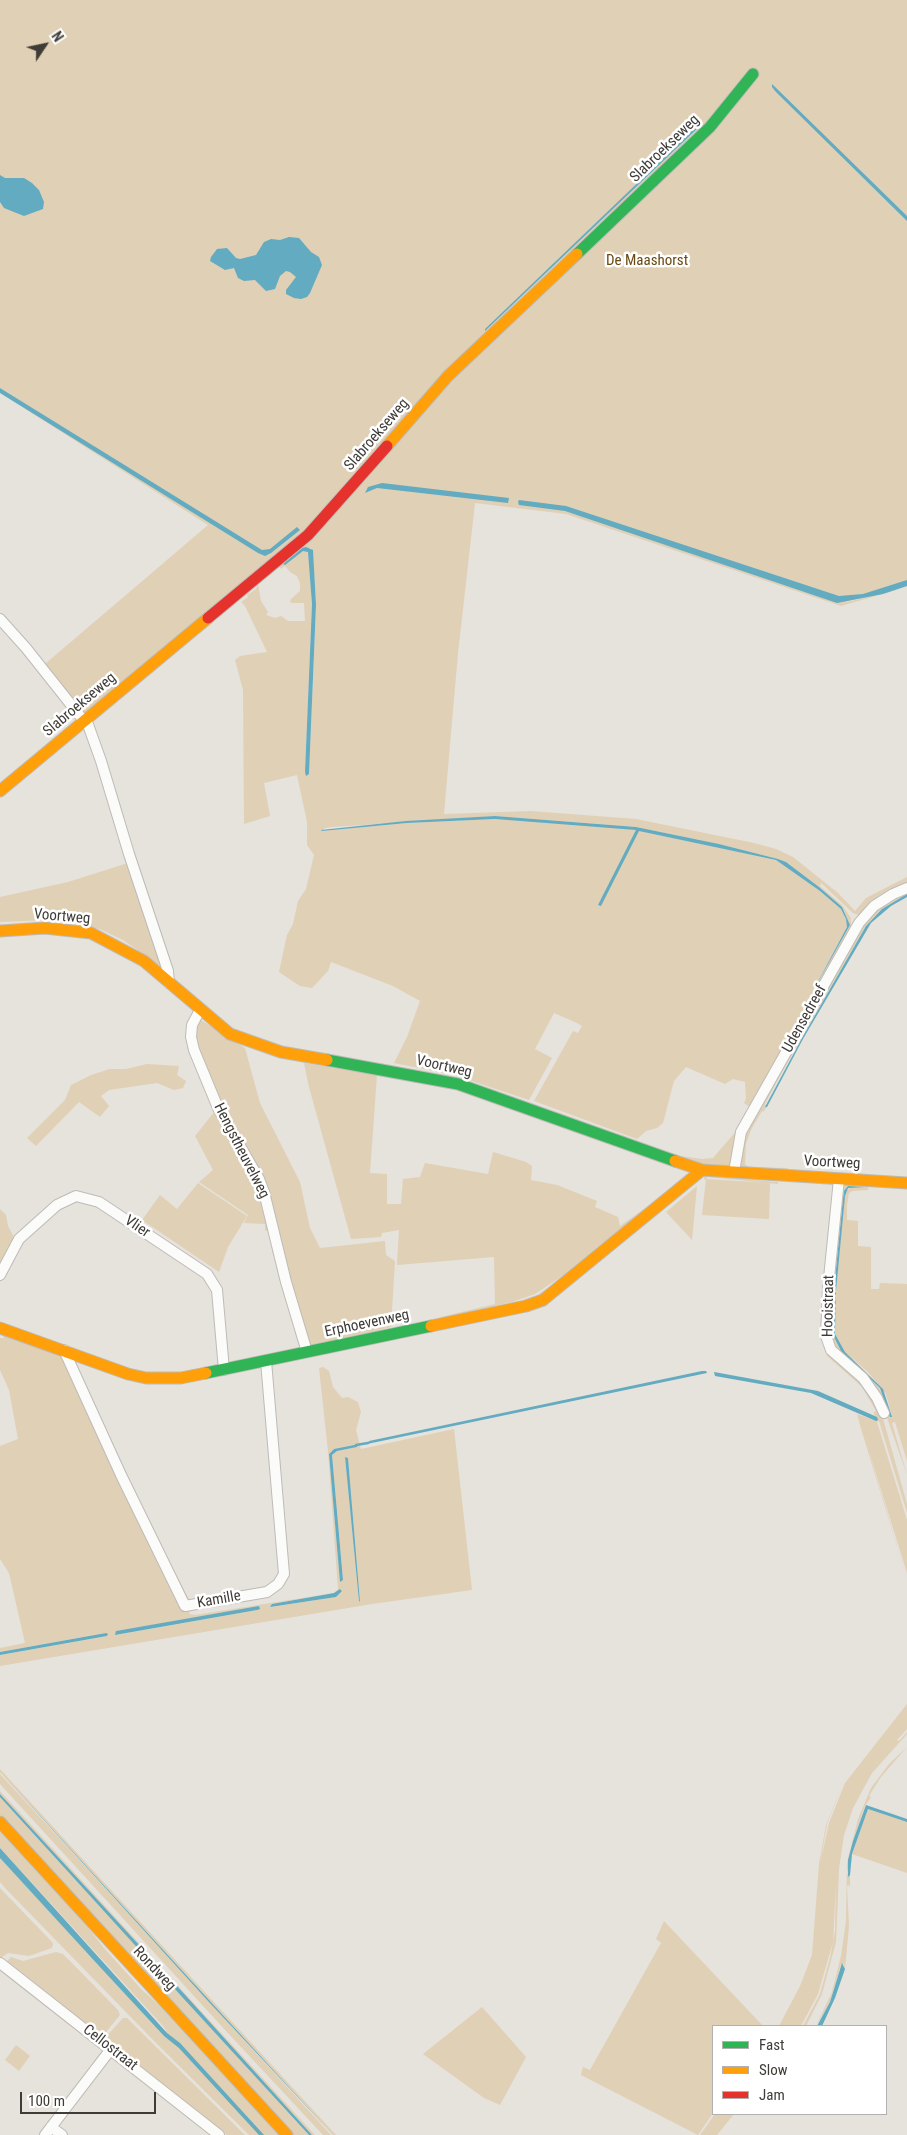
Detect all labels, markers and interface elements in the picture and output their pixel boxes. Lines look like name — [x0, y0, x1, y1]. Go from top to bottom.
north arrow — [20, 20, 70, 70]
text: N — [48, 29, 66, 45]
street label: Slabroekseweg — [627, 111, 703, 187]
park label: De Maashorst — [606, 252, 688, 270]
street label: Slabroekseweg — [341, 395, 413, 475]
street label: Slabroekseweg — [40, 669, 120, 741]
street label: Voortweg — [33, 906, 91, 928]
street label: Udensedreef — [779, 982, 831, 1056]
street label: Voortweg — [414, 1052, 474, 1082]
street label: Hengstheuvelweg — [209, 1100, 273, 1202]
street label: Voortweg — [803, 1153, 861, 1173]
street label: Vlier — [121, 1212, 153, 1242]
street label: Hooistraat — [819, 1275, 839, 1337]
street label: Erphoevenweg — [323, 1306, 411, 1342]
street label: Kamille — [196, 1587, 242, 1613]
street label: Rondweg — [129, 1943, 179, 1995]
street label: Cellostraat — [79, 2021, 141, 2075]
legend — [712, 2025, 887, 2115]
text: Fast — [759, 2036, 784, 2054]
text: Slow — [759, 2061, 788, 2079]
scale bar — [22, 2082, 159, 2114]
text: Jam — [759, 2086, 785, 2104]
text: 100 m — [28, 2092, 65, 2110]

